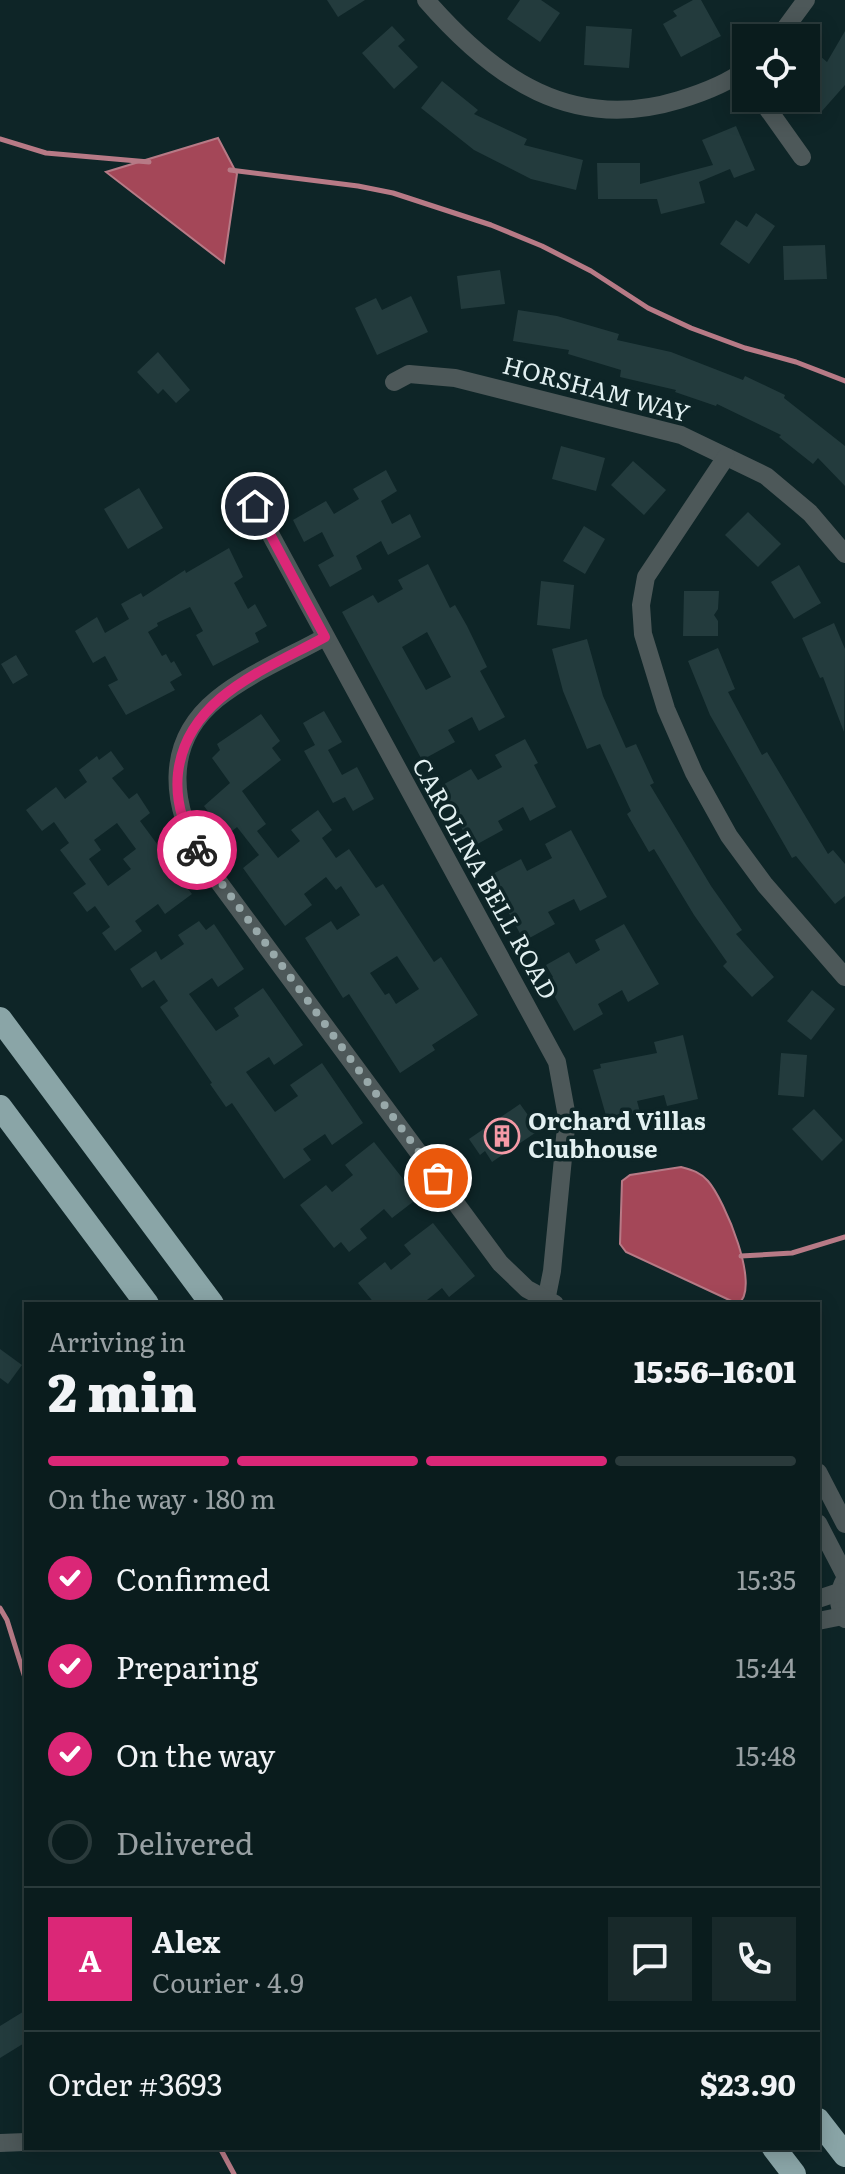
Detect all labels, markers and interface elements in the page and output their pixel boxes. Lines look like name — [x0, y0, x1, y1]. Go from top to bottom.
map controls — [732, 24, 820, 112]
button: locate — [732, 24, 820, 112]
street label: HORSHAM WAY — [499, 346, 694, 429]
pin — [221, 472, 289, 540]
icon: home — [233, 484, 277, 528]
street label: CAROLINA BELL ROAD — [405, 751, 567, 1005]
courier — [157, 810, 237, 890]
icon: bike — [175, 828, 219, 872]
place label: Orchard Villas Clubhouse — [528, 1102, 706, 1165]
building icon: Orchard Villas Clubhouse — [483, 1117, 521, 1155]
pin — [404, 1144, 472, 1212]
icon: bag — [416, 1156, 460, 1200]
text: Arriving in — [48, 1321, 186, 1360]
text: 15:56–16:01 — [634, 1348, 796, 1392]
text: 2 min — [48, 1351, 197, 1428]
text: On the way · 180 m — [48, 1478, 276, 1517]
icon: check — [48, 1556, 92, 1600]
text: Confirmed — [116, 1556, 270, 1600]
text: 15:35 — [737, 1559, 796, 1598]
icon: check — [48, 1644, 92, 1688]
text: Preparing — [116, 1644, 258, 1688]
text: 15:44 — [735, 1647, 796, 1686]
icon: check — [48, 1732, 92, 1776]
text: On the way — [116, 1732, 275, 1776]
text: 15:48 — [735, 1735, 796, 1774]
text: Delivered — [116, 1820, 253, 1864]
button: chat — [608, 1917, 692, 2001]
button: phone — [712, 1917, 796, 2001]
text: Alex — [152, 1918, 220, 1962]
text: A — [79, 1937, 101, 1981]
text: Courier · 4.9 — [152, 1962, 304, 2001]
text: Order #3693 — [48, 2061, 223, 2105]
text: $23.90 — [700, 2061, 796, 2105]

